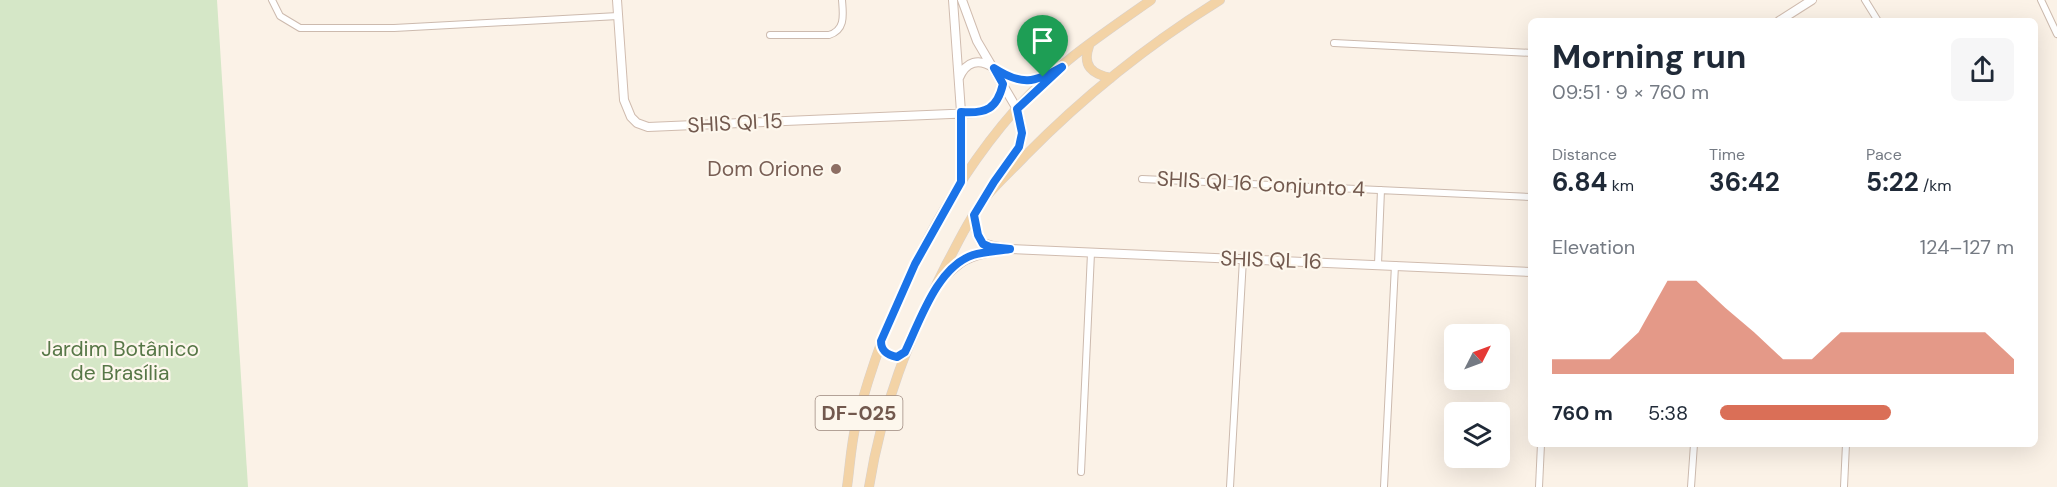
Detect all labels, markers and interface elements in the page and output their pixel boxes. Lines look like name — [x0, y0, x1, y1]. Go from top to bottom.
pin — [1017, 15, 1068, 77]
icon: arrive — [1026, 24, 1059, 57]
text: Morning run — [1552, 35, 1746, 78]
button: share — [1951, 38, 2014, 101]
text: 09:51 · 9 × 760 m — [1552, 79, 1709, 105]
street label: SHIS QI 15 — [687, 107, 783, 139]
text: Distance — [1552, 144, 1617, 165]
text: Time — [1709, 144, 1745, 165]
text: Pace — [1866, 144, 1902, 165]
place label: Dom Orione — [707, 155, 824, 183]
marker: Dom Orione — [829, 162, 843, 176]
street label: SHIS QI 16 Conjunto 4 — [1156, 165, 1366, 203]
text: 6.84 — [1552, 165, 1608, 199]
text: 36:42 — [1709, 165, 1780, 199]
text: 5:22 — [1866, 165, 1919, 199]
text: km — [1608, 175, 1634, 196]
text: /km — [1919, 175, 1952, 196]
text: Elevation — [1552, 234, 1635, 260]
text: 124–127 m — [1920, 234, 2014, 260]
street label: SHIS QL 16 — [1220, 244, 1322, 276]
north arrow — [1444, 324, 1510, 390]
map controls — [1444, 324, 1510, 468]
park label: Jardim Botânico de Brasília — [41, 335, 199, 387]
road number: DF-025 — [816, 396, 902, 430]
text: 760 m — [1552, 400, 1613, 426]
text: 5:38 — [1648, 400, 1688, 426]
button: layers — [1444, 402, 1510, 468]

